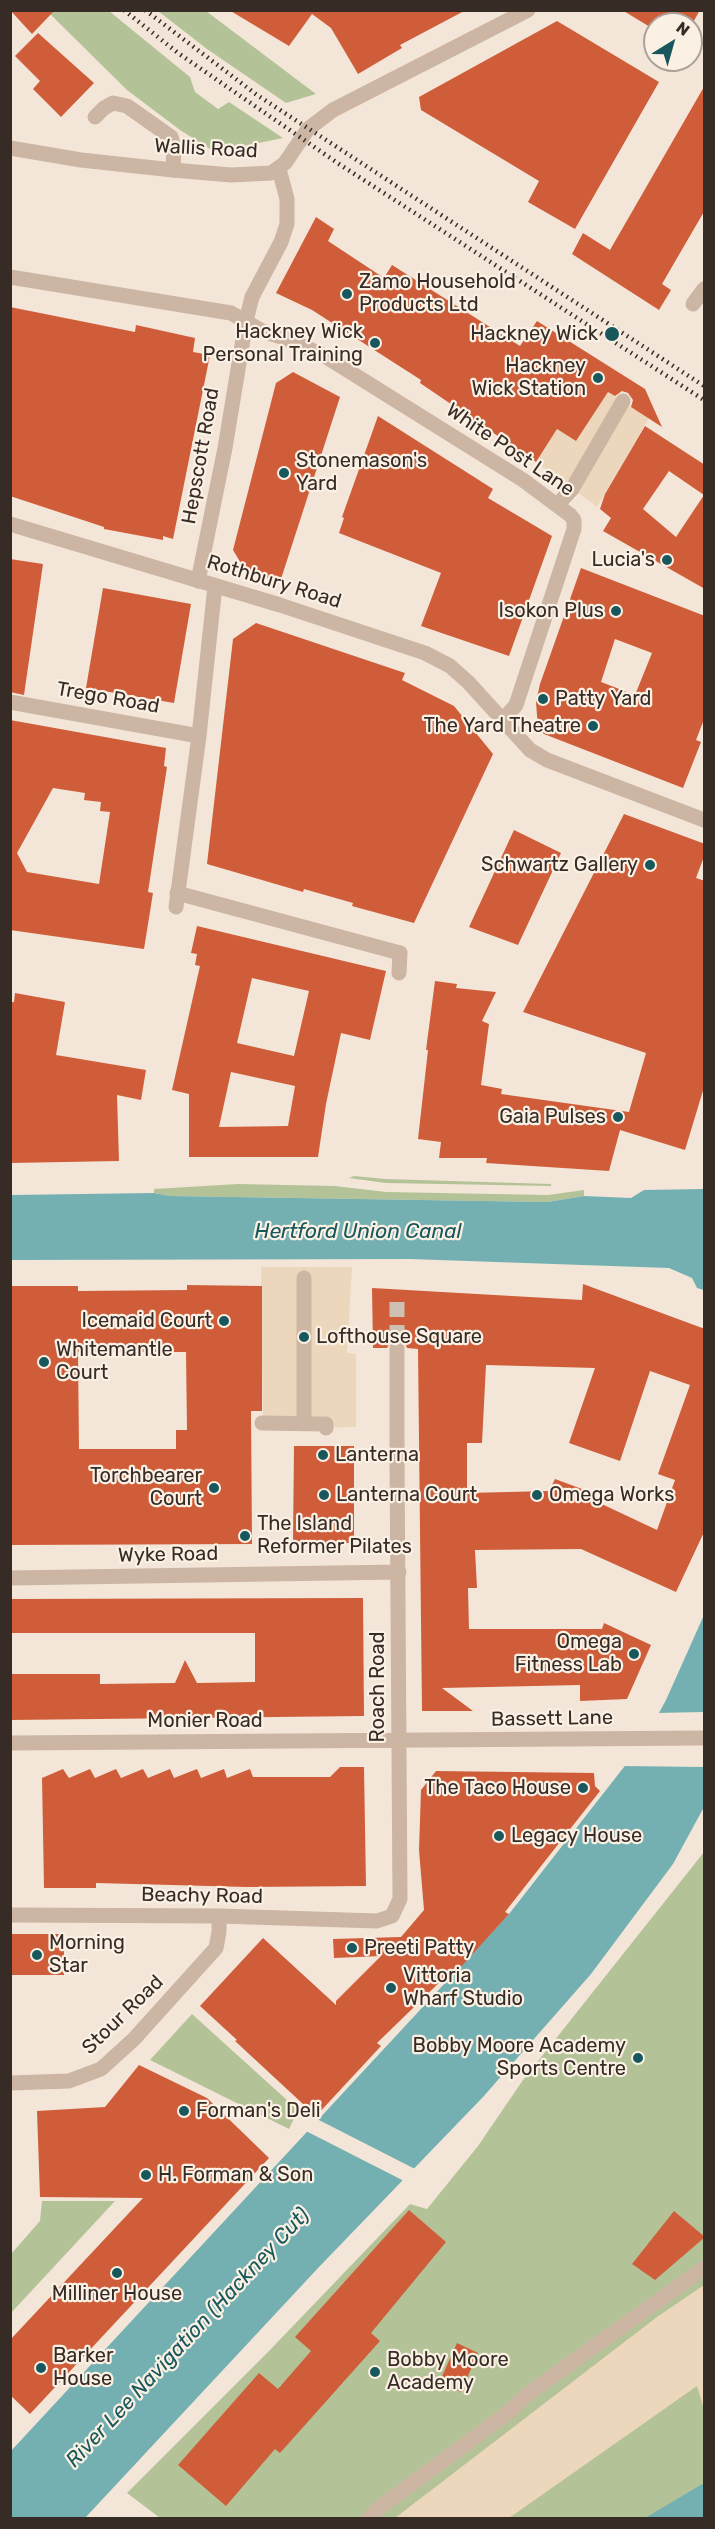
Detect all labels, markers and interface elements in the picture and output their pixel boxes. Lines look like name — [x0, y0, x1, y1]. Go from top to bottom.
north arrow — [643, 12, 703, 72]
text: N — [673, 18, 693, 40]
street label: Wallis Road — [154, 134, 258, 164]
place label: Zamo Household Products Ltd — [359, 270, 516, 317]
marker: Zamo Household Products Ltd — [340, 287, 354, 301]
place label: Hackney Wick Personal Training — [203, 320, 363, 367]
place label: Hackney Wick — [470, 322, 598, 346]
marker: Hackney Wick — [603, 325, 621, 343]
marker: Hackney Wick Personal Training — [368, 336, 382, 350]
place label: Hackney Wick Station — [471, 354, 586, 401]
marker: Hackney Wick Station — [591, 371, 605, 385]
street label: Hepscott Road — [177, 386, 225, 526]
street label: White Post Lane — [441, 398, 579, 502]
place label: Stonemason's Yard — [296, 449, 427, 496]
marker: Stonemason's Yard — [277, 466, 291, 480]
place label: Lucia's — [591, 548, 655, 572]
street label: Rothbury Road — [204, 550, 344, 614]
marker: Lucia's — [660, 553, 674, 567]
place label: Isokon Plus — [499, 599, 604, 623]
marker: Isokon Plus — [609, 604, 623, 618]
street label: Trego Road — [55, 677, 161, 719]
place label: Patty Yard — [555, 687, 651, 711]
marker: Patty Yard — [536, 692, 550, 706]
place label: The Yard Theatre — [423, 714, 581, 738]
marker: The Yard Theatre — [586, 719, 600, 733]
place label: Schwartz Gallery — [481, 853, 638, 877]
marker: Schwartz Gallery — [643, 858, 657, 872]
place label: Gaia Pulses — [499, 1105, 606, 1129]
marker: Gaia Pulses — [611, 1110, 625, 1124]
water label: Hertford Union Canal — [254, 1219, 462, 1245]
place label: Icemaid Court — [82, 1309, 212, 1333]
marker: Icemaid Court — [217, 1314, 231, 1328]
place label: Lofthouse Square — [316, 1325, 482, 1349]
marker: Lofthouse Square — [297, 1330, 311, 1344]
place label: Whitemantle Court — [56, 1338, 173, 1385]
marker: Whitemantle Court — [37, 1355, 51, 1369]
place label: Lanterna — [335, 1443, 419, 1467]
marker: Lanterna — [316, 1448, 330, 1462]
place label: Torchbearer Court — [90, 1464, 202, 1511]
marker: Torchbearer Court — [207, 1481, 221, 1495]
place label: Lanterna Court — [336, 1483, 477, 1507]
place label: Omega Works — [549, 1483, 674, 1507]
marker: Lanterna Court — [317, 1488, 331, 1502]
marker: Omega Works — [530, 1488, 544, 1502]
place label: The Island Reformer Pilates — [257, 1512, 412, 1559]
marker: The Island Reformer Pilates — [238, 1529, 252, 1543]
street label: Wyke Road — [118, 1542, 218, 1568]
place label: Omega Fitness Lab — [515, 1630, 622, 1677]
street label: Roach Road — [366, 1631, 390, 1743]
marker: Omega Fitness Lab — [627, 1647, 641, 1661]
street label: Bassett Lane — [491, 1706, 613, 1732]
street label: Monier Road — [147, 1709, 263, 1733]
place label: The Taco House — [424, 1776, 571, 1800]
marker: The Taco House — [576, 1781, 590, 1795]
place label: Legacy House — [511, 1824, 642, 1848]
marker: Legacy House — [492, 1829, 506, 1843]
street label: Beachy Road — [141, 1883, 263, 1909]
place label: Morning Star — [49, 1931, 125, 1978]
place label: Preeti Patty — [364, 1936, 474, 1960]
marker: Preeti Patty — [345, 1941, 359, 1955]
marker: Morning Star — [30, 1948, 44, 1962]
place label: Vittoria Wharf Studio — [403, 1964, 523, 2011]
street label: Stour Road — [77, 1970, 169, 2060]
marker: Vittoria Wharf Studio — [384, 1981, 398, 1995]
place label: Bobby Moore Academy Sports Centre — [413, 2034, 626, 2081]
marker: Bobby Moore Academy Sports Centre — [631, 2051, 645, 2065]
place label: Forman's Deli — [196, 2099, 321, 2123]
marker: Forman's Deli — [177, 2104, 191, 2118]
place label: H. Forman & Son — [158, 2163, 313, 2187]
marker: H. Forman & Son — [139, 2168, 153, 2182]
water label: River Lee Navigation (Hackney Cut) — [61, 2203, 315, 2473]
marker: Milliner House — [110, 2266, 124, 2280]
place label: Milliner House — [52, 2282, 182, 2306]
place label: Barker House — [53, 2344, 114, 2391]
place label: Bobby Moore Academy — [387, 2348, 509, 2395]
marker: Barker House — [34, 2361, 48, 2375]
marker: Bobby Moore Academy — [368, 2365, 382, 2379]

